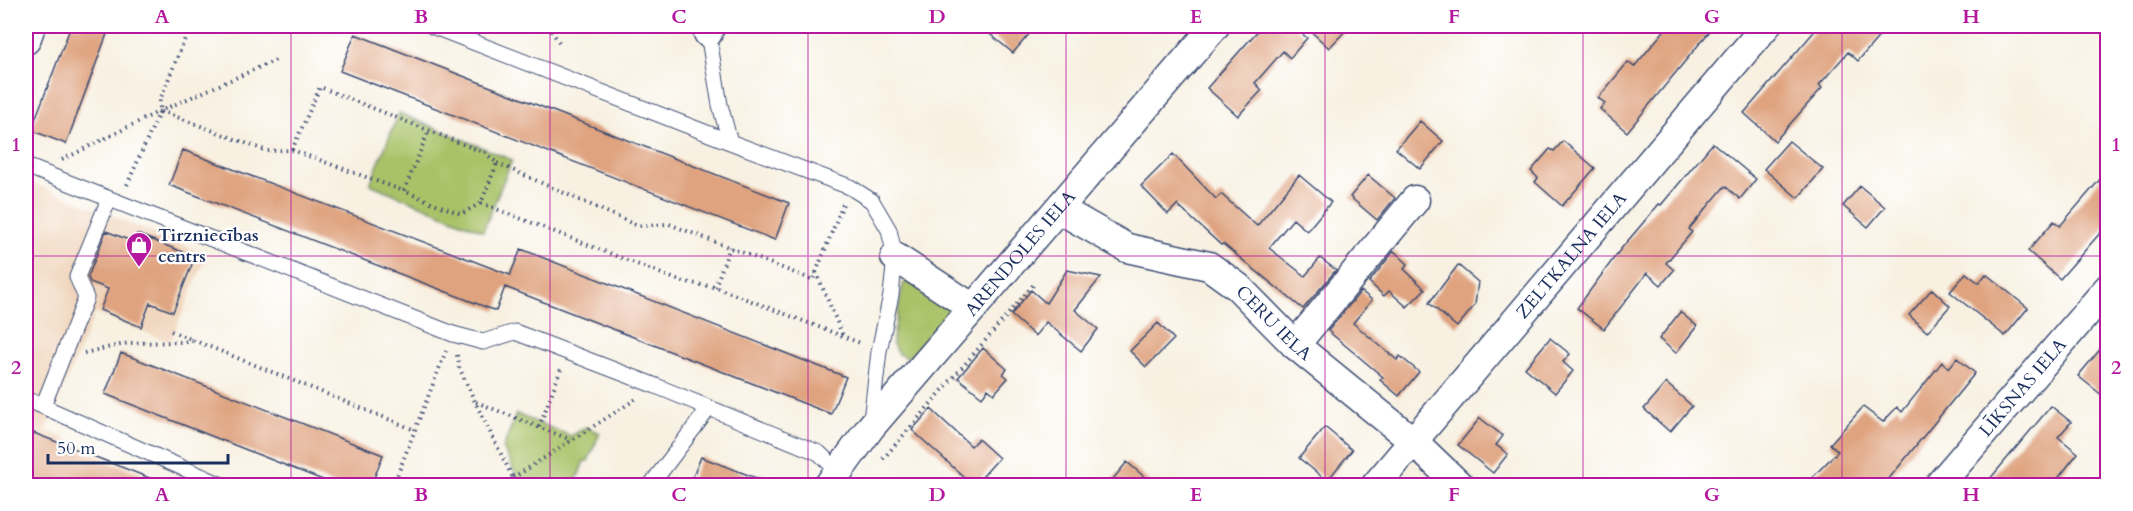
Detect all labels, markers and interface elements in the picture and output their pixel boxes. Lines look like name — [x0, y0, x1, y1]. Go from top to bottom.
text: A — [154, 3, 170, 30]
text: B — [414, 3, 428, 30]
text: C — [671, 3, 687, 30]
text: D — [928, 3, 946, 30]
text: E — [1190, 3, 1202, 30]
text: F — [1448, 3, 1460, 30]
text: G — [1704, 3, 1720, 30]
text: H — [1962, 3, 1980, 30]
text: 1 — [11, 131, 21, 158]
text: 1 — [2111, 131, 2121, 158]
street label: ARENDOLES IELA — [959, 185, 1082, 322]
street label: ZELTKALNA IELA — [1511, 187, 1633, 324]
place label: Tirzniecības centrs — [158, 223, 259, 269]
shop icon: Tirzniecības centrs — [124, 230, 154, 268]
street label: CERU IELA — [1230, 280, 1317, 367]
street label: LĪKSNAS IELA — [1974, 333, 2073, 442]
text: 2 — [11, 354, 21, 381]
text: 2 — [2111, 354, 2121, 381]
scale bar — [48, 427, 228, 465]
text: 50 m — [57, 436, 96, 461]
text: A — [154, 481, 170, 508]
text: B — [414, 481, 428, 508]
text: C — [671, 481, 687, 508]
text: D — [928, 481, 946, 508]
text: E — [1190, 481, 1202, 508]
text: F — [1448, 481, 1460, 508]
text: G — [1704, 481, 1720, 508]
text: H — [1962, 481, 1980, 508]

